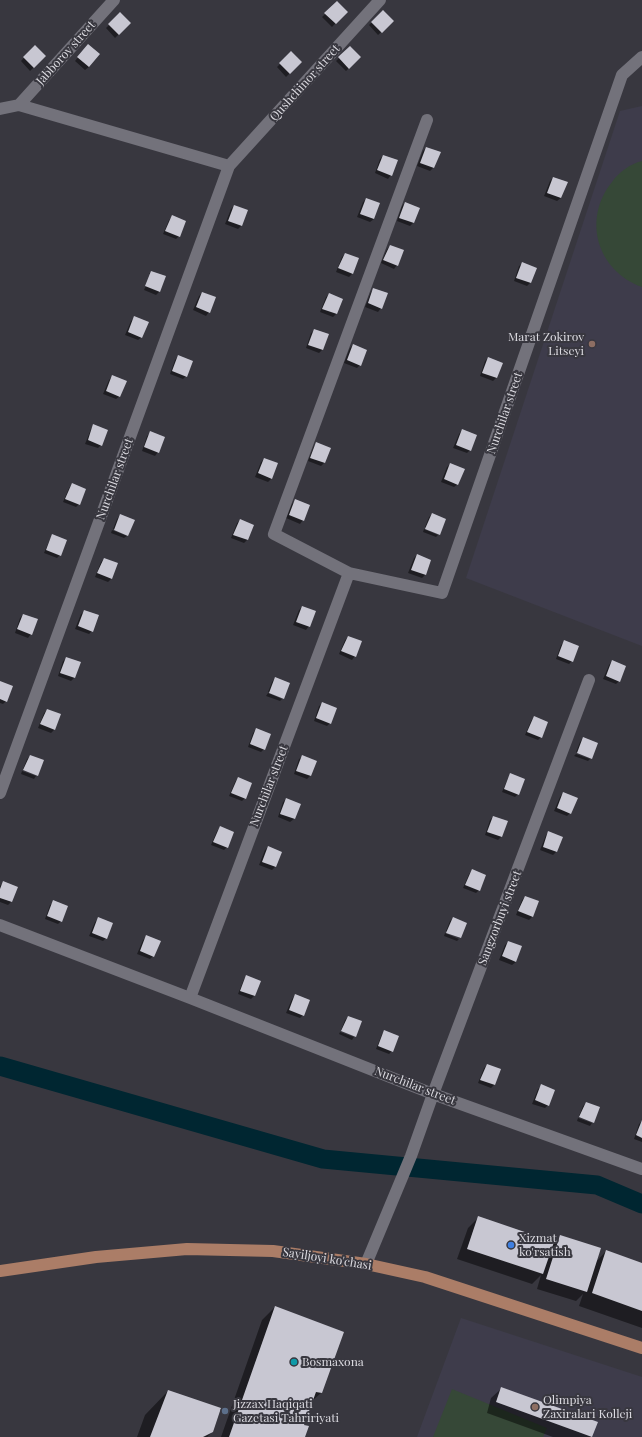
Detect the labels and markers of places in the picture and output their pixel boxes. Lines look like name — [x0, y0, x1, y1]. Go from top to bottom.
place label: Marat Zokirov Litseyi — [508, 330, 584, 358]
marker: Marat Zokirov Litseyi — [587, 339, 597, 349]
place label: Xizmat ko'rsatish — [519, 1231, 571, 1259]
marker: Xizmat ko'rsatish — [506, 1240, 516, 1250]
place label: Bosmaxona — [302, 1355, 364, 1369]
marker: Bosmaxona — [289, 1357, 299, 1367]
place label: Olimpiya Zaxiralari Kolleji — [543, 1393, 632, 1421]
place label: Jizzax Haqiqati Gazetasi Tahririyati — [233, 1397, 339, 1425]
marker: Olimpiya Zaxiralari Kolleji — [530, 1402, 540, 1412]
marker: Jizzax Haqiqati Gazetasi Tahririyati — [220, 1406, 230, 1416]

